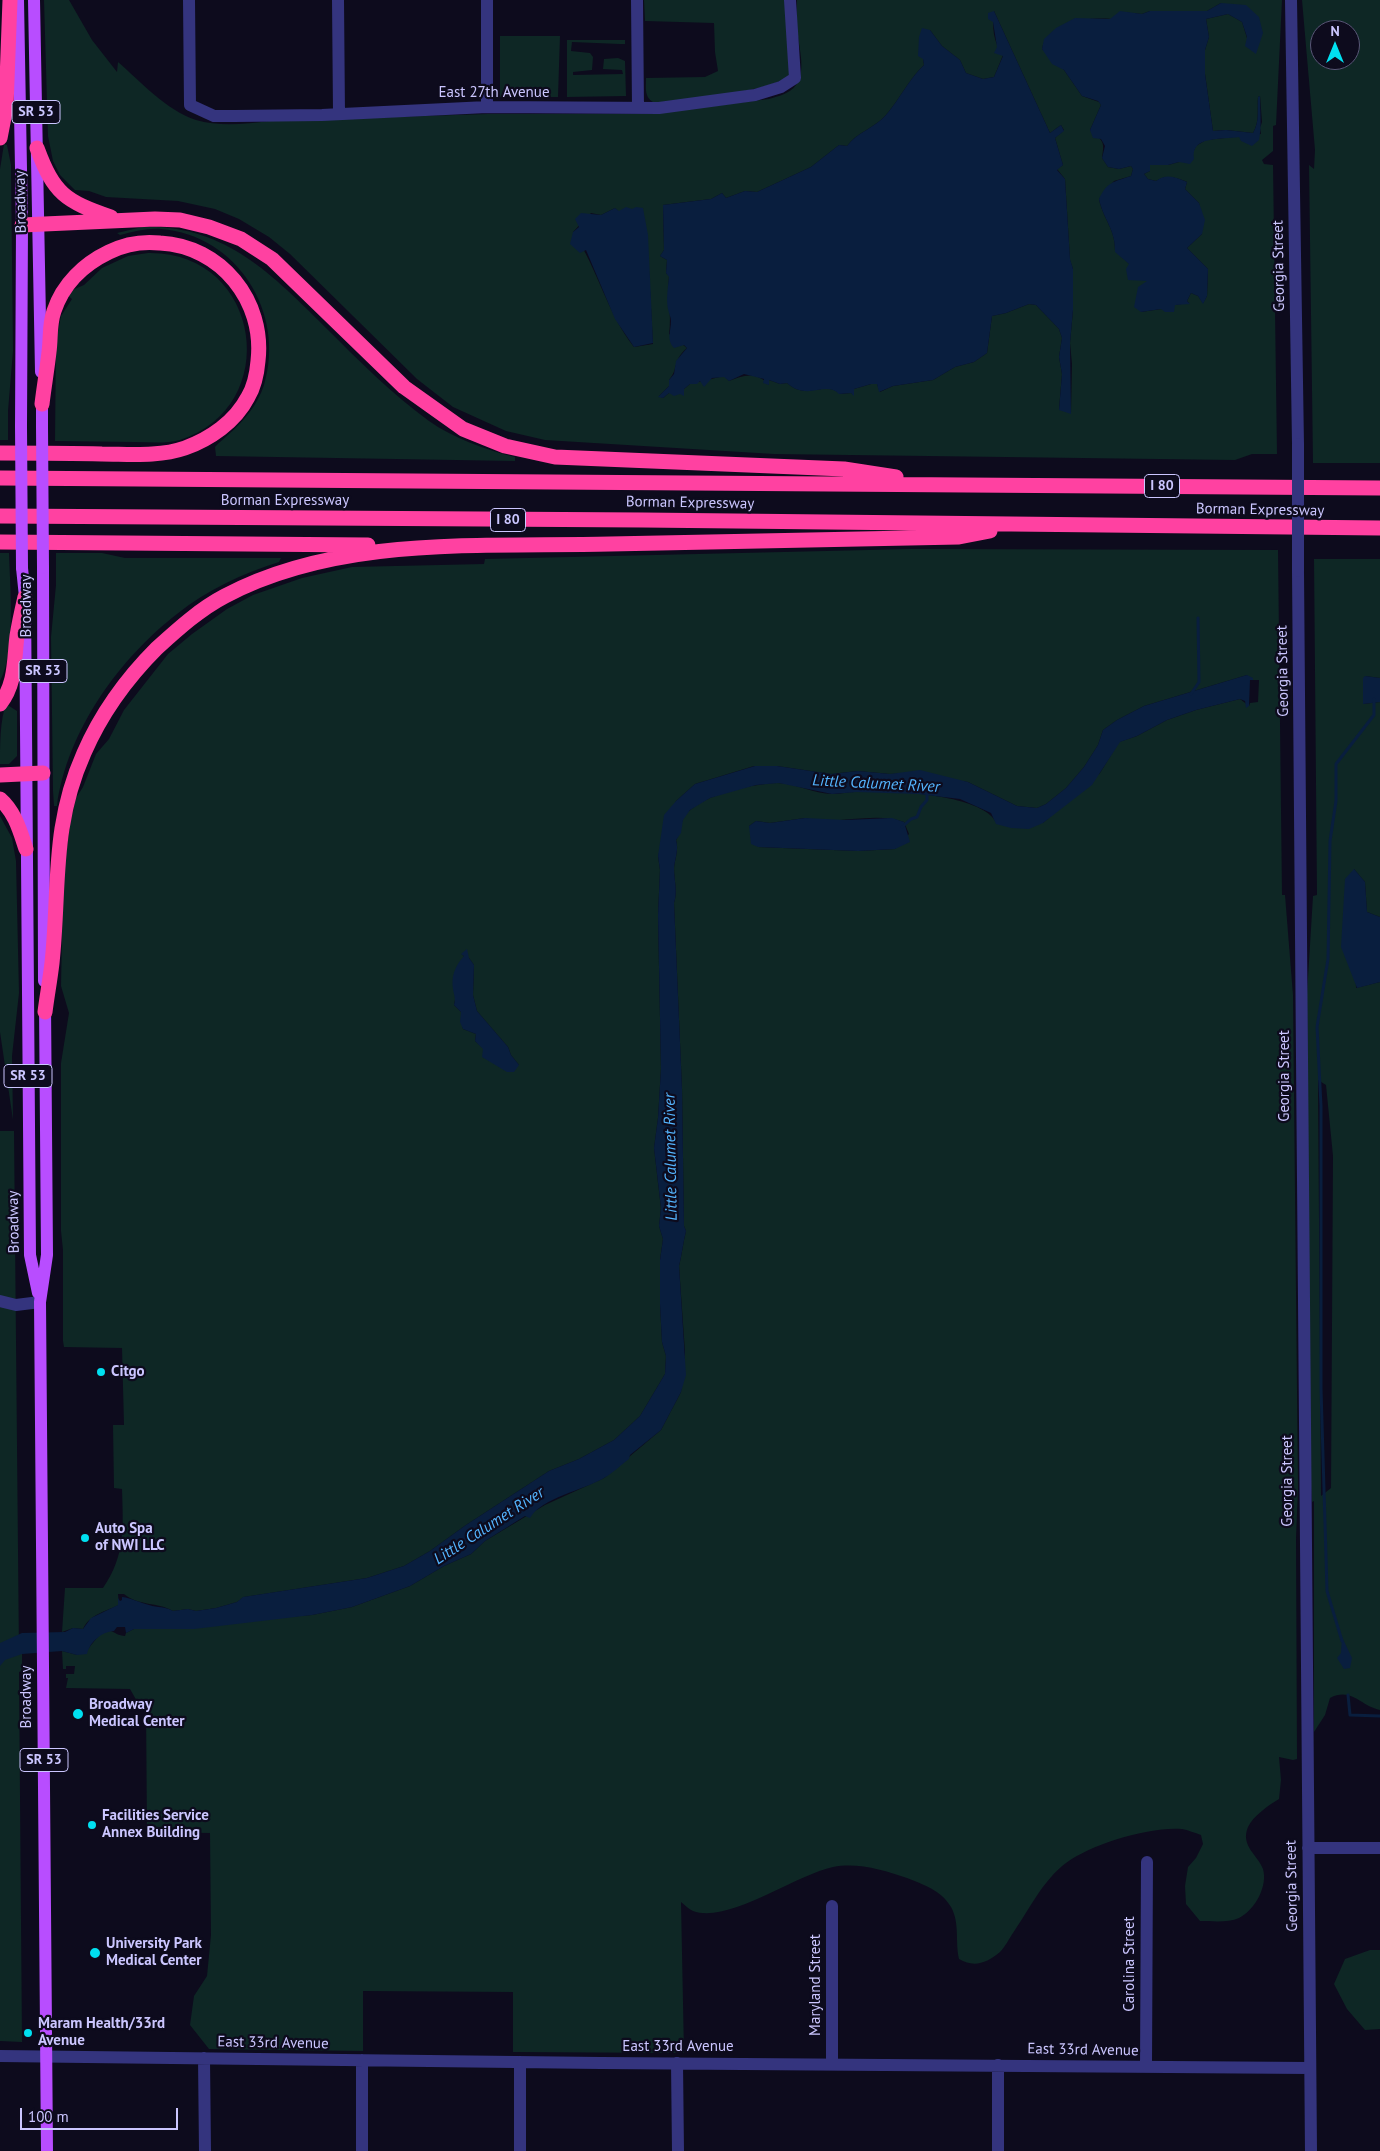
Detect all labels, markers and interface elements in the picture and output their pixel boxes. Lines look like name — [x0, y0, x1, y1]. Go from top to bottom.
north arrow — [1310, 20, 1360, 70]
text: N — [1330, 22, 1340, 40]
street label: East 27th Avenue — [438, 84, 550, 102]
road number: SR 53 — [12, 100, 60, 124]
street label: Broadway — [11, 170, 31, 234]
street label: Georgia Street — [1269, 220, 1289, 312]
road number: I 80 — [1144, 474, 1180, 498]
street label: Borman Expressway — [221, 492, 349, 510]
street label: Borman Expressway — [626, 493, 754, 513]
street label: Borman Expressway — [1196, 500, 1324, 520]
road number: I 80 — [490, 508, 526, 532]
street label: Broadway — [18, 575, 36, 637]
street label: Georgia Street — [1273, 625, 1293, 717]
road number: SR 53 — [19, 659, 67, 682]
water label: Little Calumet River — [812, 771, 940, 797]
street label: Georgia Street — [1276, 1030, 1294, 1122]
road number: SR 53 — [4, 1064, 52, 1088]
water label: Little Calumet River — [660, 1093, 682, 1221]
street label: Broadway — [4, 1190, 24, 1254]
place label: Citgo — [111, 1363, 145, 1381]
marker: Citgo — [95, 1366, 107, 1378]
street label: Georgia Street — [1279, 1435, 1297, 1527]
water label: Little Calumet River — [430, 1483, 548, 1569]
place label: Auto Spa of NWI LLC — [95, 1520, 165, 1555]
marker: Auto Spa of NWI LLC — [79, 1532, 91, 1544]
street label: Broadway — [18, 1666, 36, 1728]
place label: Broadway Medical Center — [89, 1696, 185, 1731]
marker: Broadway Medical Center — [71, 1707, 85, 1721]
road number: SR 53 — [20, 1748, 68, 1772]
place label: Facilities Service Annex Building — [102, 1807, 209, 1842]
marker: Facilities Service Annex Building — [86, 1819, 98, 1831]
street label: Georgia Street — [1282, 1840, 1302, 1932]
street label: Carolina Street — [1121, 1916, 1139, 2012]
street label: Maryland Street — [807, 1934, 825, 2036]
place label: University Park Medical Center — [106, 1935, 202, 1970]
marker: University Park Medical Center — [88, 1946, 102, 1960]
place label: Maram Health/33rd Avenue — [38, 2015, 165, 2050]
marker: Maram Health/33rd Avenue — [22, 2027, 34, 2039]
street label: East 33rd Avenue — [217, 2033, 329, 2053]
street label: East 33rd Avenue — [622, 2038, 734, 2056]
street label: East 33rd Avenue — [1027, 2040, 1139, 2060]
scale bar — [22, 2098, 180, 2130]
text: 100 m — [28, 2107, 69, 2126]

